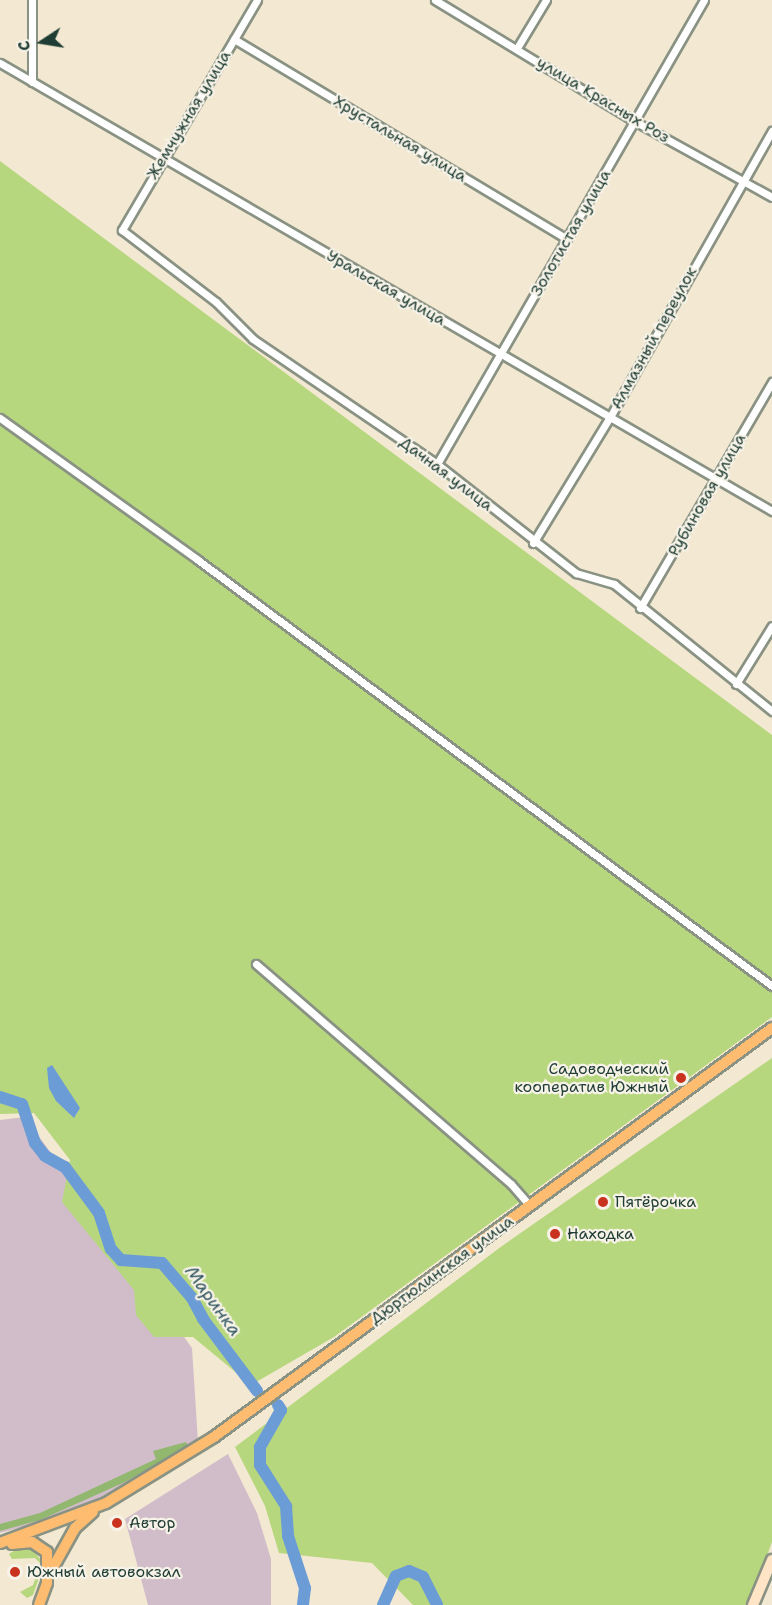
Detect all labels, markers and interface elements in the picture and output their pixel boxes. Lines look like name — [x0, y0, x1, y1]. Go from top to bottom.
north arrow — [12, 12, 72, 72]
text: С — [13, 39, 35, 53]
street label: Жемчужная улица — [143, 47, 235, 183]
street label: улица Красных Роз — [533, 53, 673, 147]
street label: Хрустальная улица — [330, 92, 470, 186]
street label: Золотистая улица — [527, 166, 615, 300]
street label: Уральская улица — [323, 246, 449, 330]
street label: Алмазный переулок — [607, 263, 701, 413]
street label: Рубиновая улица — [664, 430, 750, 560]
street label: Дачная улица — [396, 433, 496, 515]
place label: Садоводческий кооператив Южный — [514, 1059, 669, 1097]
marker: Садоводческий кооператив Южный — [674, 1071, 688, 1085]
place label: Пятёрочка — [615, 1192, 696, 1212]
marker: Пятёрочка — [596, 1195, 610, 1209]
street label: Дюртюлинская улица — [367, 1212, 517, 1328]
place label: Находка — [567, 1224, 634, 1244]
marker: Находка — [548, 1227, 562, 1241]
water label: Маринка — [180, 1262, 246, 1340]
place label: Автор — [129, 1513, 176, 1533]
marker: Автор — [110, 1516, 124, 1530]
place label: Южный автовокзал — [27, 1562, 181, 1582]
marker: Южный автовокзал — [8, 1565, 22, 1579]

